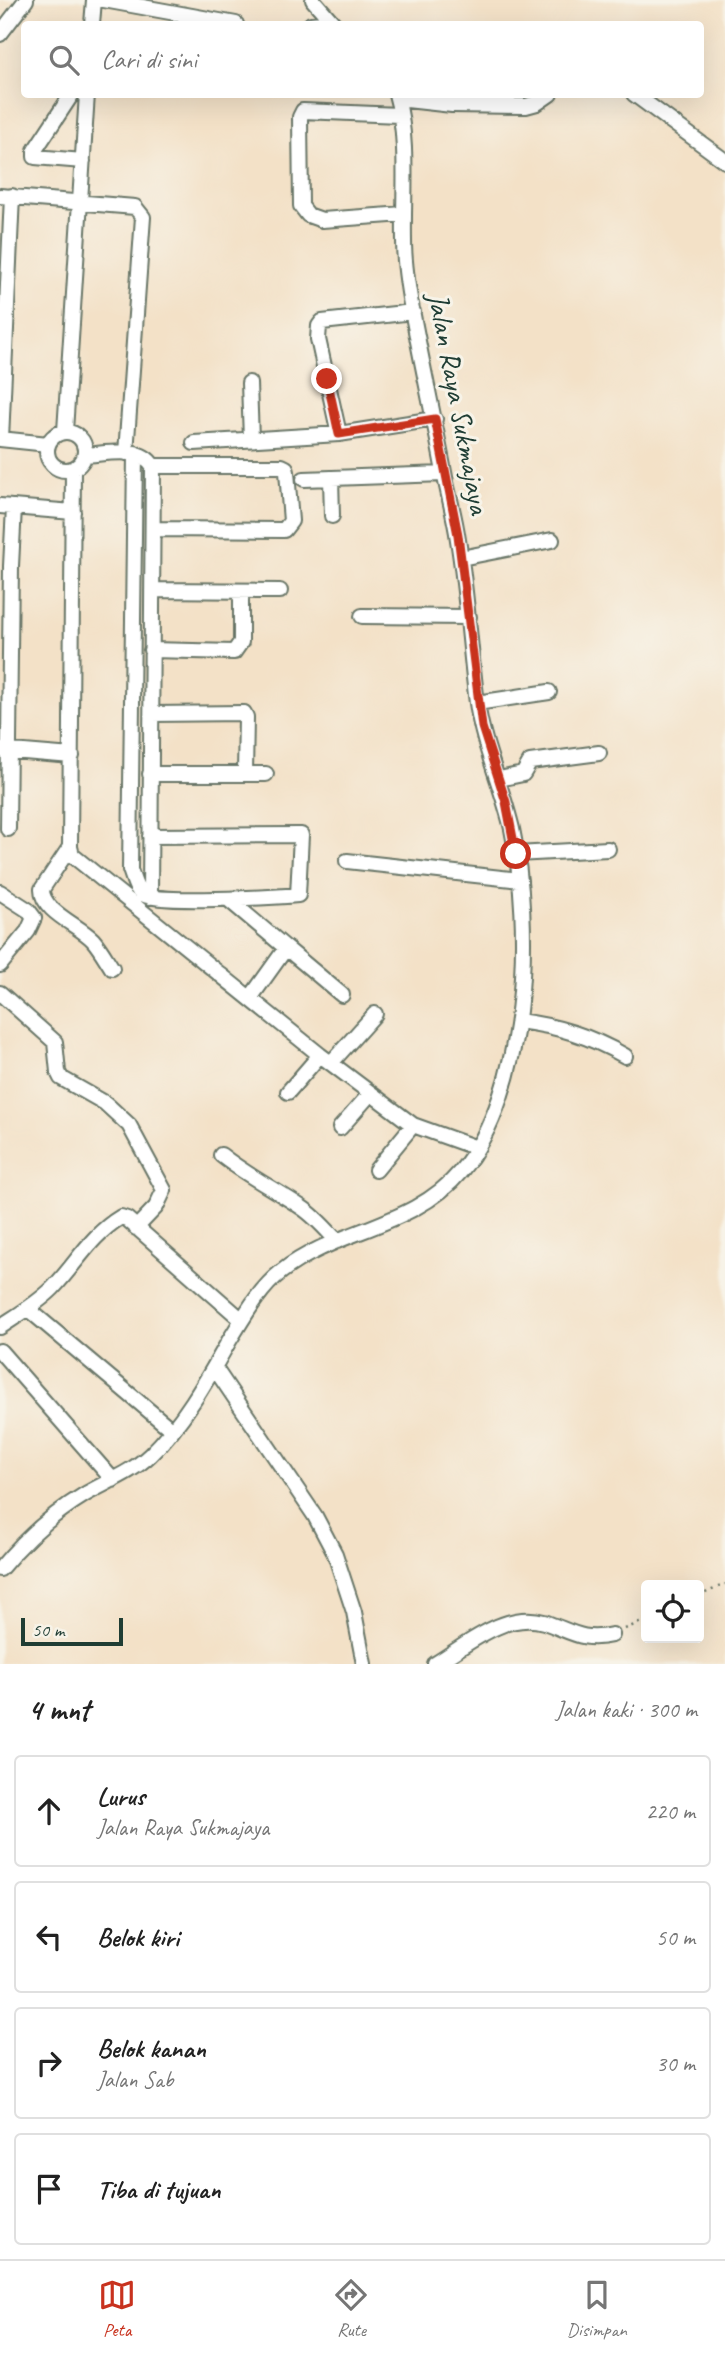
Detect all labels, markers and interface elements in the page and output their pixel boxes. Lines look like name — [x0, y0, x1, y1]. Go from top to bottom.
search box — [21, 21, 704, 98]
icon: search — [45, 41, 83, 79]
text: Cari di sini — [101, 43, 197, 76]
street label: Jalan Raya Sukmajaya — [419, 287, 499, 519]
route end — [311, 363, 342, 394]
route start — [500, 838, 531, 869]
map controls — [641, 1580, 704, 1643]
button: locate — [641, 1580, 704, 1643]
scale bar — [21, 1615, 122, 1647]
text: 50 m — [32, 1618, 64, 1642]
text: 4 mnt — [28, 1691, 90, 1729]
text: Jalan kaki · 300 m — [555, 1695, 697, 1724]
text: Lurus — [97, 1780, 145, 1813]
icon: ahead — [30, 1792, 68, 1830]
text: 220 m — [646, 1797, 695, 1826]
text: Jalan Raya Sukmajaya — [97, 1813, 269, 1842]
icon: left — [30, 1918, 68, 1956]
text: Belok kiri — [97, 1921, 179, 1954]
text: 50 m — [656, 1923, 695, 1952]
text: Belok kanan — [97, 2032, 206, 2065]
icon: right — [30, 2044, 68, 2082]
text: 30 m — [656, 2049, 695, 2078]
text: Jalan Sab — [97, 2065, 174, 2094]
icon: arrive — [30, 2170, 68, 2208]
text: Tiba di tujuan — [97, 2173, 221, 2206]
tab: Peta — [98, 2276, 136, 2342]
tab: Rute — [332, 2276, 370, 2342]
tab: Disimpan — [567, 2276, 627, 2342]

